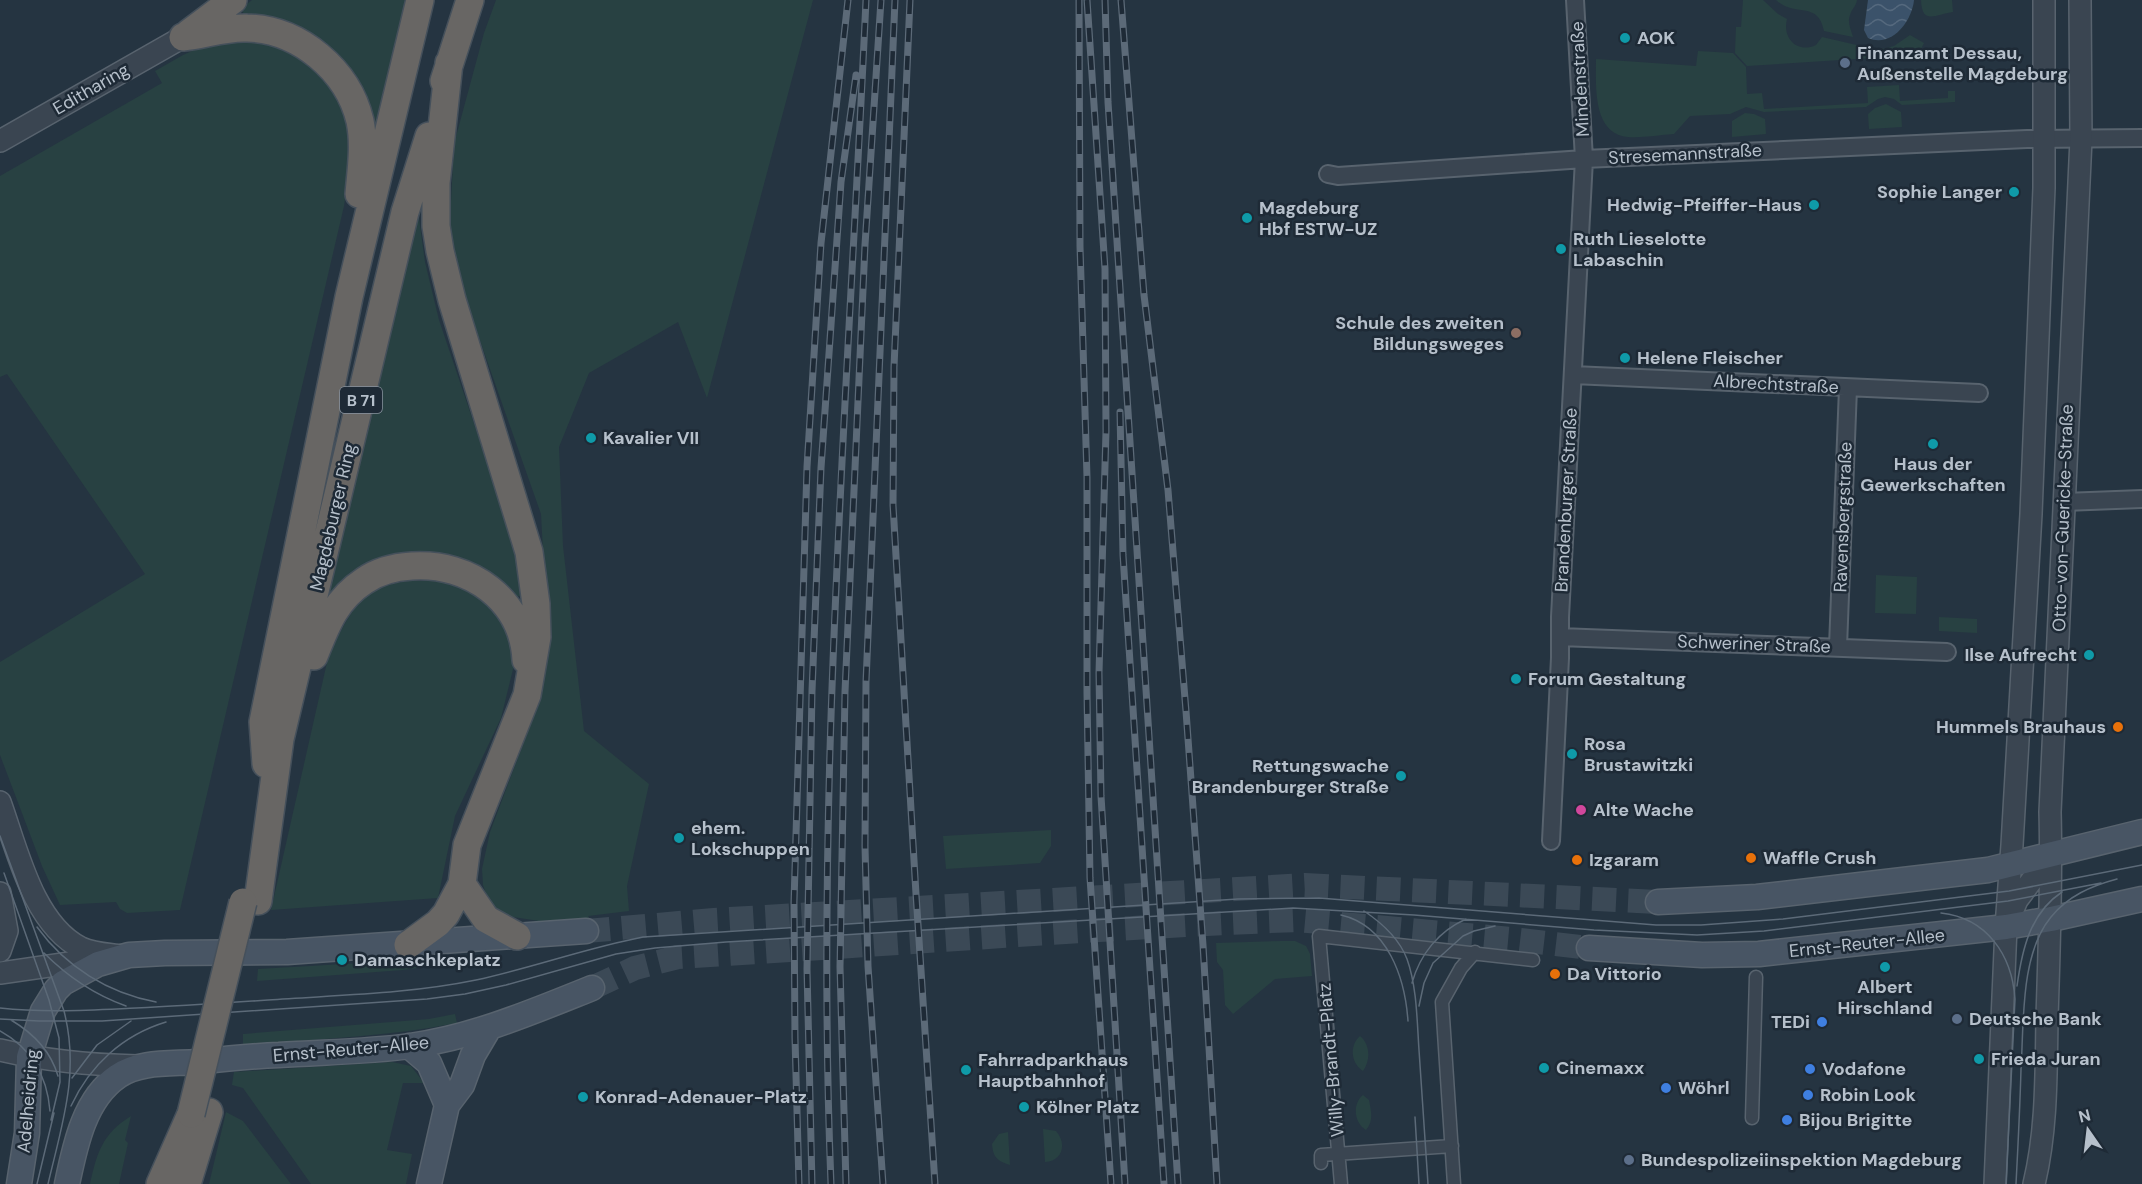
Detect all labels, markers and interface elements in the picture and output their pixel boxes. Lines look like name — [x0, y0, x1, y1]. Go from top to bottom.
street label: Mindenstraße — [1565, 21, 1595, 137]
place label: AOK — [1637, 26, 1675, 50]
marker: AOK — [1618, 31, 1632, 45]
place label: Finanzamt Dessau, Außenstelle Magdeburg — [1857, 41, 2068, 86]
marker: Finanzamt Dessau, Außenstelle Magdeburg — [1838, 56, 1852, 70]
street label: Editharing — [48, 58, 134, 120]
street label: Stresemannstraße — [1608, 138, 1762, 170]
place label: Sophie Langer — [1877, 180, 2002, 204]
marker: Sophie Langer — [2007, 185, 2021, 199]
place label: Hedwig-Pfeiffer-Haus — [1607, 193, 1802, 217]
place label: Magdeburg Hbf ESTW-UZ — [1259, 196, 1377, 241]
marker: Hedwig-Pfeiffer-Haus — [1807, 198, 1821, 212]
marker: Magdeburg Hbf ESTW-UZ — [1240, 211, 1254, 225]
place label: Ruth Lieselotte Labaschin — [1573, 227, 1707, 272]
marker: Ruth Lieselotte Labaschin — [1554, 242, 1568, 256]
place label: Schule des zweiten Bildungsweges — [1335, 311, 1504, 356]
marker: Schule des zweiten Bildungsweges — [1509, 326, 1523, 340]
place label: Helene Fleischer — [1637, 346, 1783, 370]
marker: Helene Fleischer — [1618, 351, 1632, 365]
street label: Albrechtstraße — [1713, 369, 1839, 399]
road number: B 71 — [340, 387, 382, 413]
street label: Otto-von-Guericke-Straße — [2047, 404, 2079, 632]
street label: Brandenburger Straße — [1549, 407, 1583, 593]
place label: Kavalier VII — [603, 426, 699, 450]
marker: Kavalier VII — [584, 431, 598, 445]
marker: Haus der Gewerkschaften — [1926, 437, 1940, 451]
street label: Magdeburger Ring — [304, 441, 362, 593]
street label: Ravensbergstraße — [1828, 441, 1858, 593]
place label: Haus der Gewerkschaften — [1860, 452, 2006, 497]
street label: Schweriner Straße — [1677, 629, 1831, 659]
place label: Ilse Aufrecht — [1964, 643, 2077, 667]
marker: Ilse Aufrecht — [2082, 648, 2096, 662]
place label: Forum Gestaltung — [1528, 667, 1686, 691]
marker: Forum Gestaltung — [1509, 672, 1523, 686]
place label: Hummels Brauhaus — [1936, 715, 2106, 739]
marker: Hummels Brauhaus — [2111, 720, 2125, 734]
place label: Rosa Brustawitzki — [1584, 732, 1693, 777]
marker: Rosa Brustawitzki — [1565, 747, 1579, 761]
place label: Rettungswache Brandenburger Straße — [1192, 754, 1389, 799]
marker: Rettungswache Brandenburger Straße — [1394, 769, 1408, 783]
place label: Alte Wache — [1593, 798, 1694, 822]
marker: Alte Wache — [1574, 803, 1588, 817]
place label: ehem. Lokschuppen — [691, 816, 810, 861]
marker: ehem. Lokschuppen — [672, 831, 686, 845]
place label: Waffle Crush — [1763, 846, 1876, 870]
place label: Izgaram — [1589, 848, 1659, 872]
marker: Waffle Crush — [1744, 851, 1758, 865]
marker: Izgaram — [1570, 853, 1584, 867]
street label: Ernst-Reuter-Allee — [1788, 923, 1946, 963]
place label: Damaschkeplatz — [354, 948, 501, 972]
marker: Damaschkeplatz — [335, 953, 349, 967]
marker: Albert Hirschland — [1878, 960, 1892, 974]
place label: Da Vittorio — [1567, 962, 1662, 986]
marker: Da Vittorio — [1548, 967, 1562, 981]
place label: Albert Hirschland — [1837, 975, 1933, 1020]
street label: Willy-Brandt-Platz — [1312, 982, 1350, 1138]
place label: Deutsche Bank — [1969, 1007, 2102, 1031]
place label: TEDi — [1771, 1010, 1810, 1034]
marker: Deutsche Bank — [1950, 1012, 1964, 1026]
marker: TEDi — [1815, 1015, 1829, 1029]
street label: Ernst-Reuter-Allee — [272, 1030, 430, 1068]
place label: Frieda Juran — [1991, 1047, 2101, 1071]
street label: Adelheidring — [11, 1048, 45, 1154]
place label: Fahrradparkhaus Hauptbahnhof — [978, 1048, 1128, 1093]
marker: Frieda Juran — [1972, 1052, 1986, 1066]
place label: Cinemaxx — [1556, 1056, 1644, 1080]
place label: Vodafone — [1822, 1057, 1906, 1081]
marker: Cinemaxx — [1537, 1061, 1551, 1075]
marker: Vodafone — [1803, 1062, 1817, 1076]
marker: Fahrradparkhaus Hauptbahnhof — [959, 1063, 973, 1077]
place label: Wöhrl — [1678, 1076, 1730, 1100]
marker: Wöhrl — [1659, 1081, 1673, 1095]
place label: Robin Look — [1820, 1083, 1916, 1107]
place label: Konrad-Adenauer-Platz — [595, 1085, 807, 1109]
marker: Robin Look — [1801, 1088, 1815, 1102]
marker: Konrad-Adenauer-Platz — [576, 1090, 590, 1104]
place label: Kölner Platz — [1036, 1095, 1139, 1119]
marker: Kölner Platz — [1017, 1100, 1031, 1114]
north arrow — [2058, 1100, 2118, 1160]
text: N — [2076, 1104, 2093, 1128]
place label: Bijou Brigitte — [1799, 1108, 1912, 1132]
marker: Bijou Brigitte — [1780, 1113, 1794, 1127]
place label: Bundespolizeiinspektion Magdeburg — [1641, 1148, 1962, 1172]
marker: Bundespolizeiinspektion Magdeburg — [1622, 1153, 1636, 1167]

